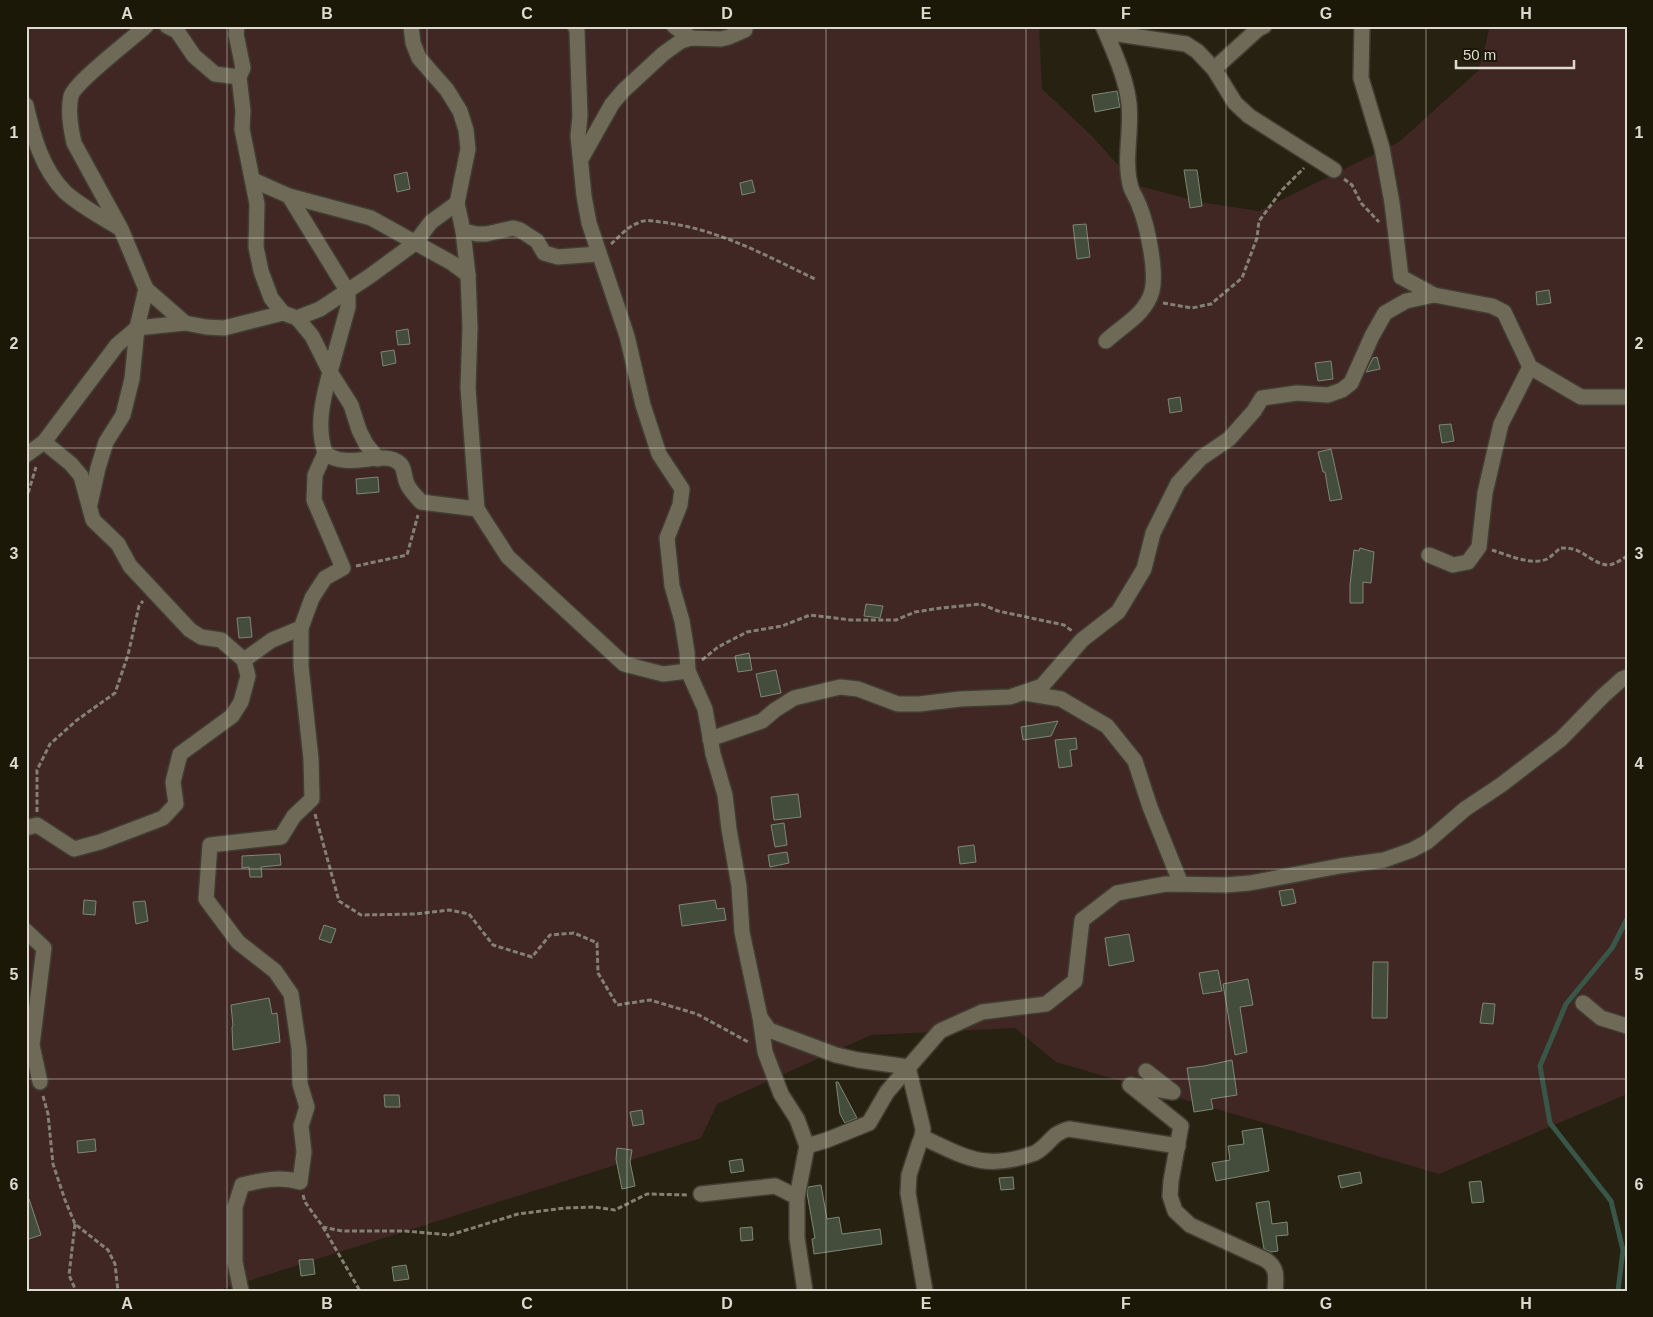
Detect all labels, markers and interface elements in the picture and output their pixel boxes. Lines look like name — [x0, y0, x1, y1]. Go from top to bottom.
text: A — [121, 5, 133, 22]
text: B — [321, 5, 333, 22]
text: C — [521, 5, 533, 22]
text: D — [721, 5, 733, 22]
text: E — [921, 5, 932, 22]
text: F — [1121, 5, 1131, 22]
text: G — [1320, 5, 1332, 22]
text: H — [1520, 5, 1532, 22]
scale bar — [1456, 38, 1573, 70]
text: 50 m — [1463, 46, 1496, 63]
text: 1 — [10, 124, 19, 141]
text: 1 — [1635, 124, 1644, 141]
text: 2 — [10, 335, 19, 352]
text: 2 — [1635, 335, 1644, 352]
text: 3 — [10, 545, 19, 562]
text: 3 — [1635, 545, 1644, 562]
text: 4 — [10, 755, 19, 772]
text: 4 — [1635, 755, 1644, 772]
text: 5 — [10, 966, 19, 983]
text: 5 — [1635, 966, 1644, 983]
text: 6 — [10, 1176, 19, 1193]
text: 6 — [1635, 1176, 1644, 1193]
text: A — [121, 1295, 133, 1312]
text: B — [321, 1295, 333, 1312]
text: C — [521, 1295, 533, 1312]
text: D — [721, 1295, 733, 1312]
text: E — [921, 1295, 932, 1312]
text: F — [1121, 1295, 1131, 1312]
text: G — [1320, 1295, 1332, 1312]
text: H — [1520, 1295, 1532, 1312]

